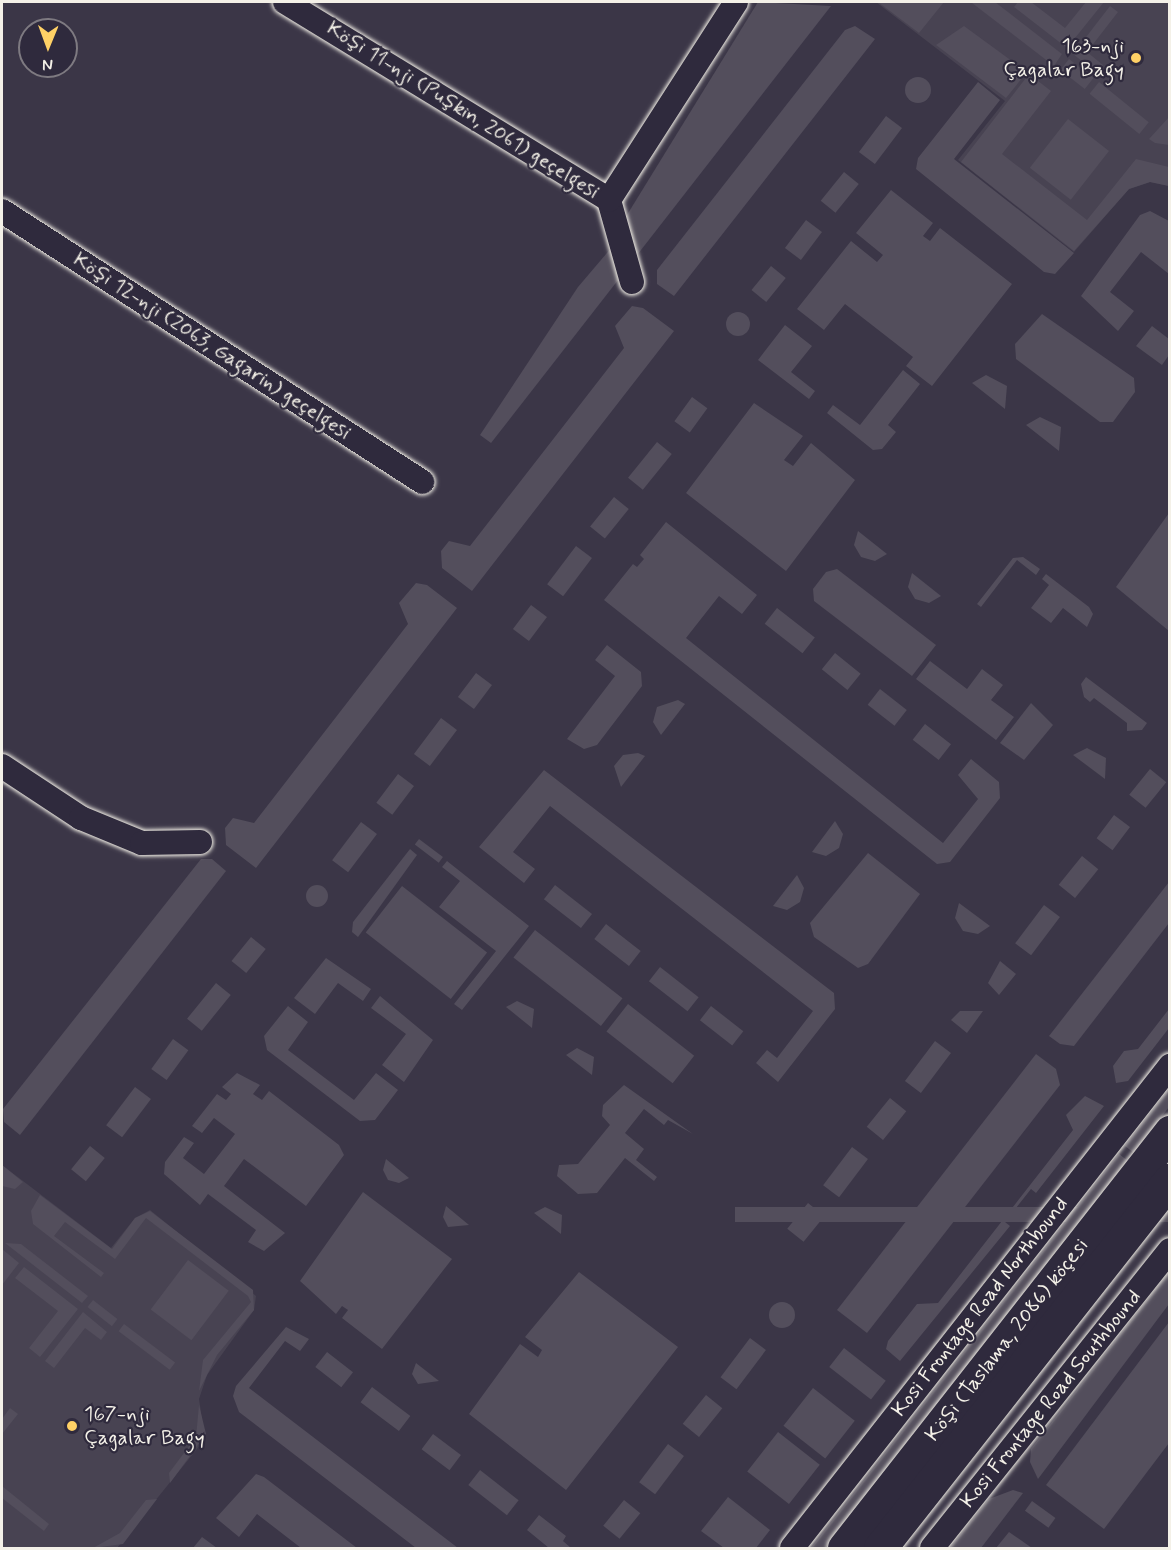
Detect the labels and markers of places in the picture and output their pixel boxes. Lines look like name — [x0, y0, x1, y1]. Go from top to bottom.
place label: 163-nji Çagalar Bagy — [1003, 33, 1124, 83]
marker: 163-nji Çagalar Bagy — [1129, 51, 1143, 65]
place label: 167-nji Çagalar Bagy — [84, 1401, 205, 1451]
marker: 167-nji Çagalar Bagy — [65, 1419, 79, 1433]

